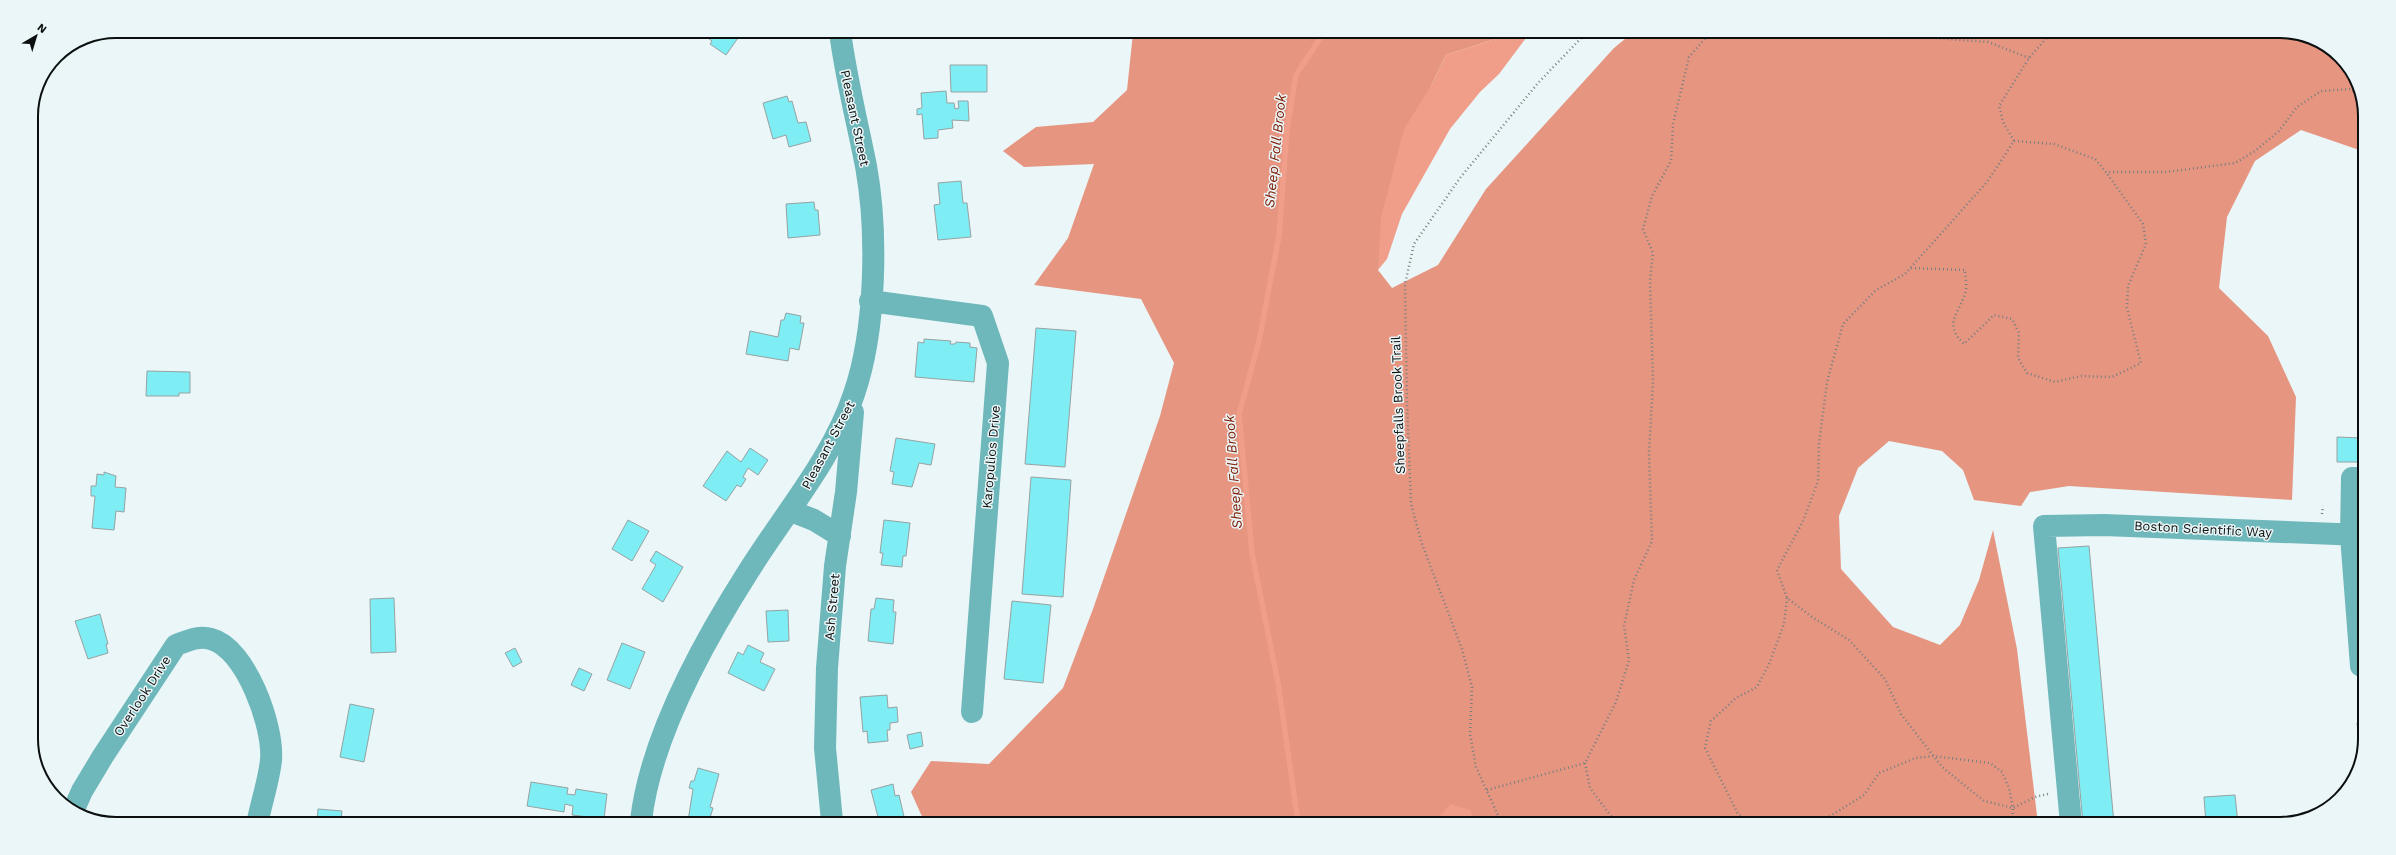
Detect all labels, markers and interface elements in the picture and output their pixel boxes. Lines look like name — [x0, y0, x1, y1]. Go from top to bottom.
north arrow — [16, 16, 56, 56]
text: N — [35, 21, 49, 36]
street label: Pleasant Street — [837, 69, 873, 168]
water label: Sheep Fall Brook — [1261, 93, 1289, 208]
street label: Sheepfalls Brook Trail — [1388, 336, 1408, 474]
street label: Pleasant Street — [798, 398, 858, 492]
street label: Karopulios Drive — [979, 405, 1003, 509]
water label: Sheep Fall Brook — [1221, 414, 1245, 529]
street label: Boston Scientific Way — [2134, 518, 2273, 540]
street label: Ash Street — [822, 572, 842, 641]
street label: Overlook Drive — [110, 653, 174, 739]

